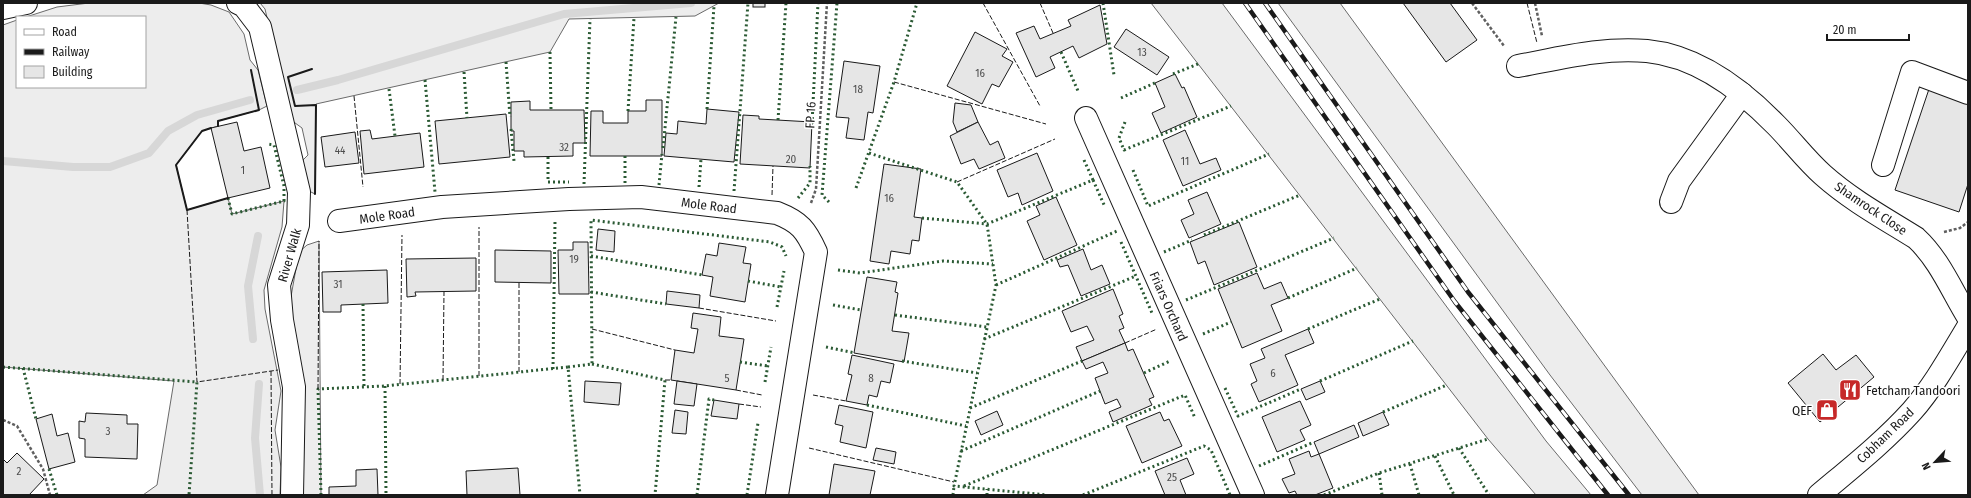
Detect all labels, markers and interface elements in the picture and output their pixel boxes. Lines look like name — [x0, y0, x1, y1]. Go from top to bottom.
legend — [16, 16, 146, 88]
scale bar — [1827, 16, 1909, 42]
text: 20 m — [1833, 23, 1857, 37]
text: Road — [52, 25, 77, 39]
text: Railway — [52, 45, 90, 59]
house number: 13 — [1137, 46, 1147, 59]
text: Building — [52, 65, 93, 79]
house number: 16 — [975, 67, 985, 80]
house number: 18 — [853, 83, 863, 96]
street label: FP 16 — [802, 101, 819, 129]
house number: 32 — [559, 141, 569, 154]
house number: 44 — [335, 144, 346, 157]
house number: 20 — [786, 153, 797, 166]
house number: 11 — [1181, 155, 1189, 168]
house number: 1 — [241, 164, 245, 177]
street label: Shamrock Close — [1832, 179, 1910, 238]
house number: 16 — [884, 192, 894, 205]
street label: Mole Road — [680, 195, 738, 216]
street label: Mole Road — [358, 204, 416, 227]
street label: River Walk — [275, 226, 305, 284]
house number: 19 — [569, 253, 579, 266]
street label: Friars Orchard — [1147, 269, 1191, 343]
house number: 31 — [334, 278, 343, 291]
house number: 6 — [1270, 367, 1276, 380]
house number: 5 — [724, 372, 730, 385]
house number: 8 — [868, 372, 874, 385]
restaurant icon: Fetcham Tandoori — [1837, 377, 1863, 403]
place label: Fetcham Tandoori — [1866, 383, 1961, 398]
shop icon: QEF — [1814, 397, 1840, 423]
place label: QEF — [1792, 403, 1812, 418]
street label: Cobham Road — [1854, 404, 1917, 466]
house number: 3 — [106, 425, 111, 438]
north arrow — [1915, 442, 1955, 482]
text: N — [1919, 460, 1934, 472]
house number: 2 — [17, 465, 22, 478]
house number: 25 — [1167, 471, 1177, 484]

